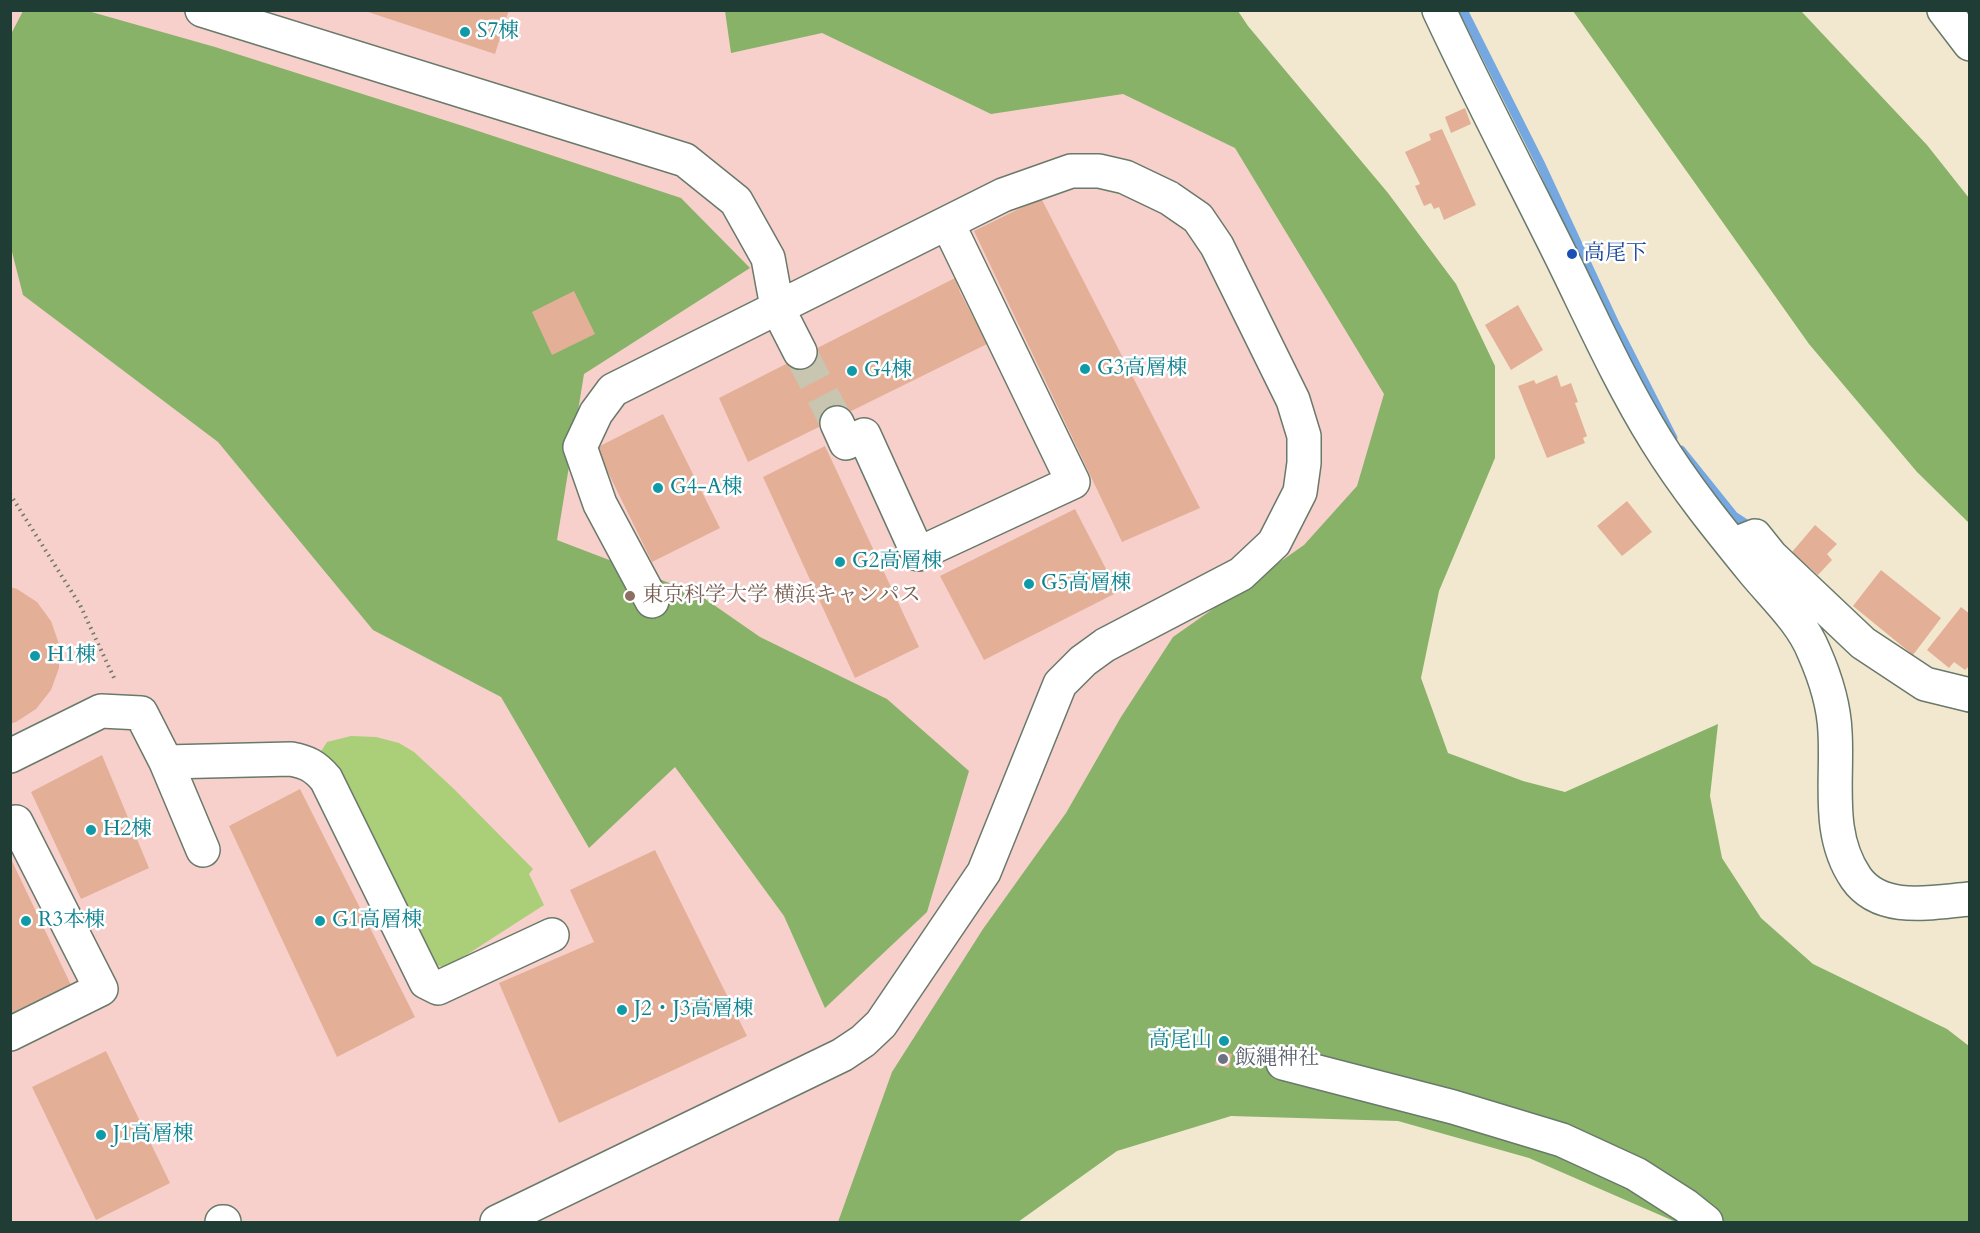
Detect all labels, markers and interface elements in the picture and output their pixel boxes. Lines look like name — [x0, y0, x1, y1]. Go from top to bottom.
place label: S7棟 — [477, 19, 519, 45]
marker: S7棟 — [458, 25, 472, 39]
place label: 高尾下 — [1584, 241, 1647, 267]
marker: 高尾下 — [1565, 247, 1579, 261]
place label: G3高層棟 — [1097, 356, 1187, 382]
place label: G4棟 — [864, 358, 912, 384]
marker: G3高層棟 — [1078, 362, 1092, 376]
marker: G4棟 — [845, 364, 859, 378]
place label: G4-A棟 — [670, 475, 743, 501]
marker: G4-A棟 — [651, 481, 665, 495]
place label: G2高層棟 — [852, 549, 942, 575]
marker: G2高層棟 — [833, 555, 847, 569]
place label: G5高層棟 — [1041, 571, 1131, 597]
marker: G5高層棟 — [1022, 577, 1036, 591]
place label: 東京科学大学 横浜キャンパス — [642, 583, 921, 609]
marker: 東京科学大学 横浜キャンパス — [623, 589, 637, 603]
place label: H1棟 — [47, 643, 96, 669]
marker: H1棟 — [28, 649, 42, 663]
place label: H2棟 — [103, 817, 152, 843]
marker: H2棟 — [84, 823, 98, 837]
place label: R3本棟 — [38, 908, 105, 934]
place label: G1高層棟 — [332, 908, 422, 934]
marker: R3本棟 — [19, 914, 33, 928]
marker: G1高層棟 — [313, 914, 327, 928]
place label: J2・J3高層棟 — [634, 997, 754, 1023]
marker: J2・J3高層棟 — [615, 1003, 629, 1017]
place label: 高尾山 — [1149, 1028, 1212, 1054]
marker: 高尾山 — [1217, 1034, 1231, 1048]
place label: 飯縄神社 — [1235, 1046, 1319, 1072]
marker: 飯縄神社 — [1216, 1052, 1230, 1066]
place label: J1高層棟 — [113, 1122, 194, 1148]
marker: J1高層棟 — [94, 1128, 108, 1142]

